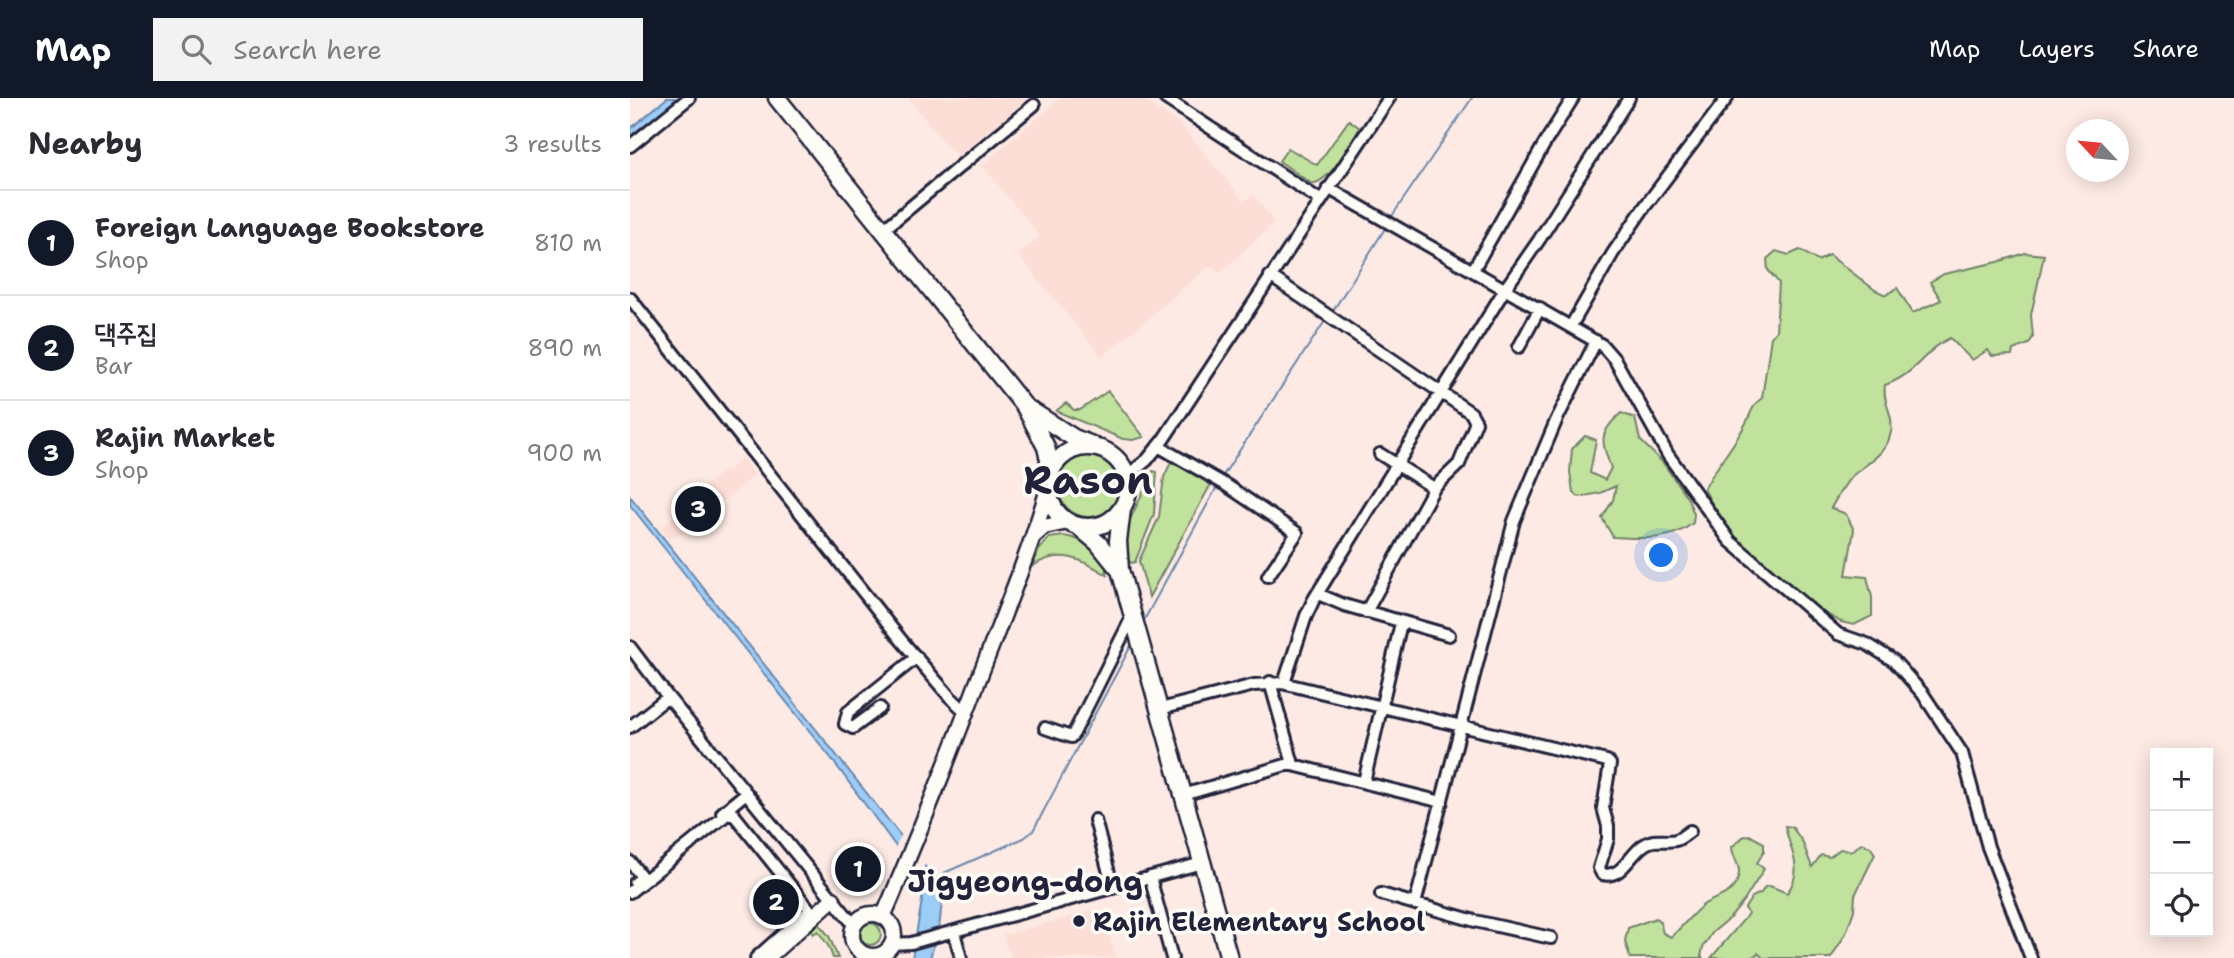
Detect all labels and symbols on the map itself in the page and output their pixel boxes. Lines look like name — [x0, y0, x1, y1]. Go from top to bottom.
north arrow — [2066, 119, 2129, 182]
district label: Rason — [1023, 453, 1153, 507]
pin: 3 — [675, 483, 721, 535]
your location — [1644, 538, 1678, 572]
pin: 1 — [835, 843, 881, 895]
district label: Jigyeong-dong — [907, 861, 1143, 902]
pin: 2 — [753, 876, 799, 928]
place label: Rajin Elementary School — [1093, 904, 1425, 939]
marker: Rajin Elementary School — [1071, 913, 1087, 929]

